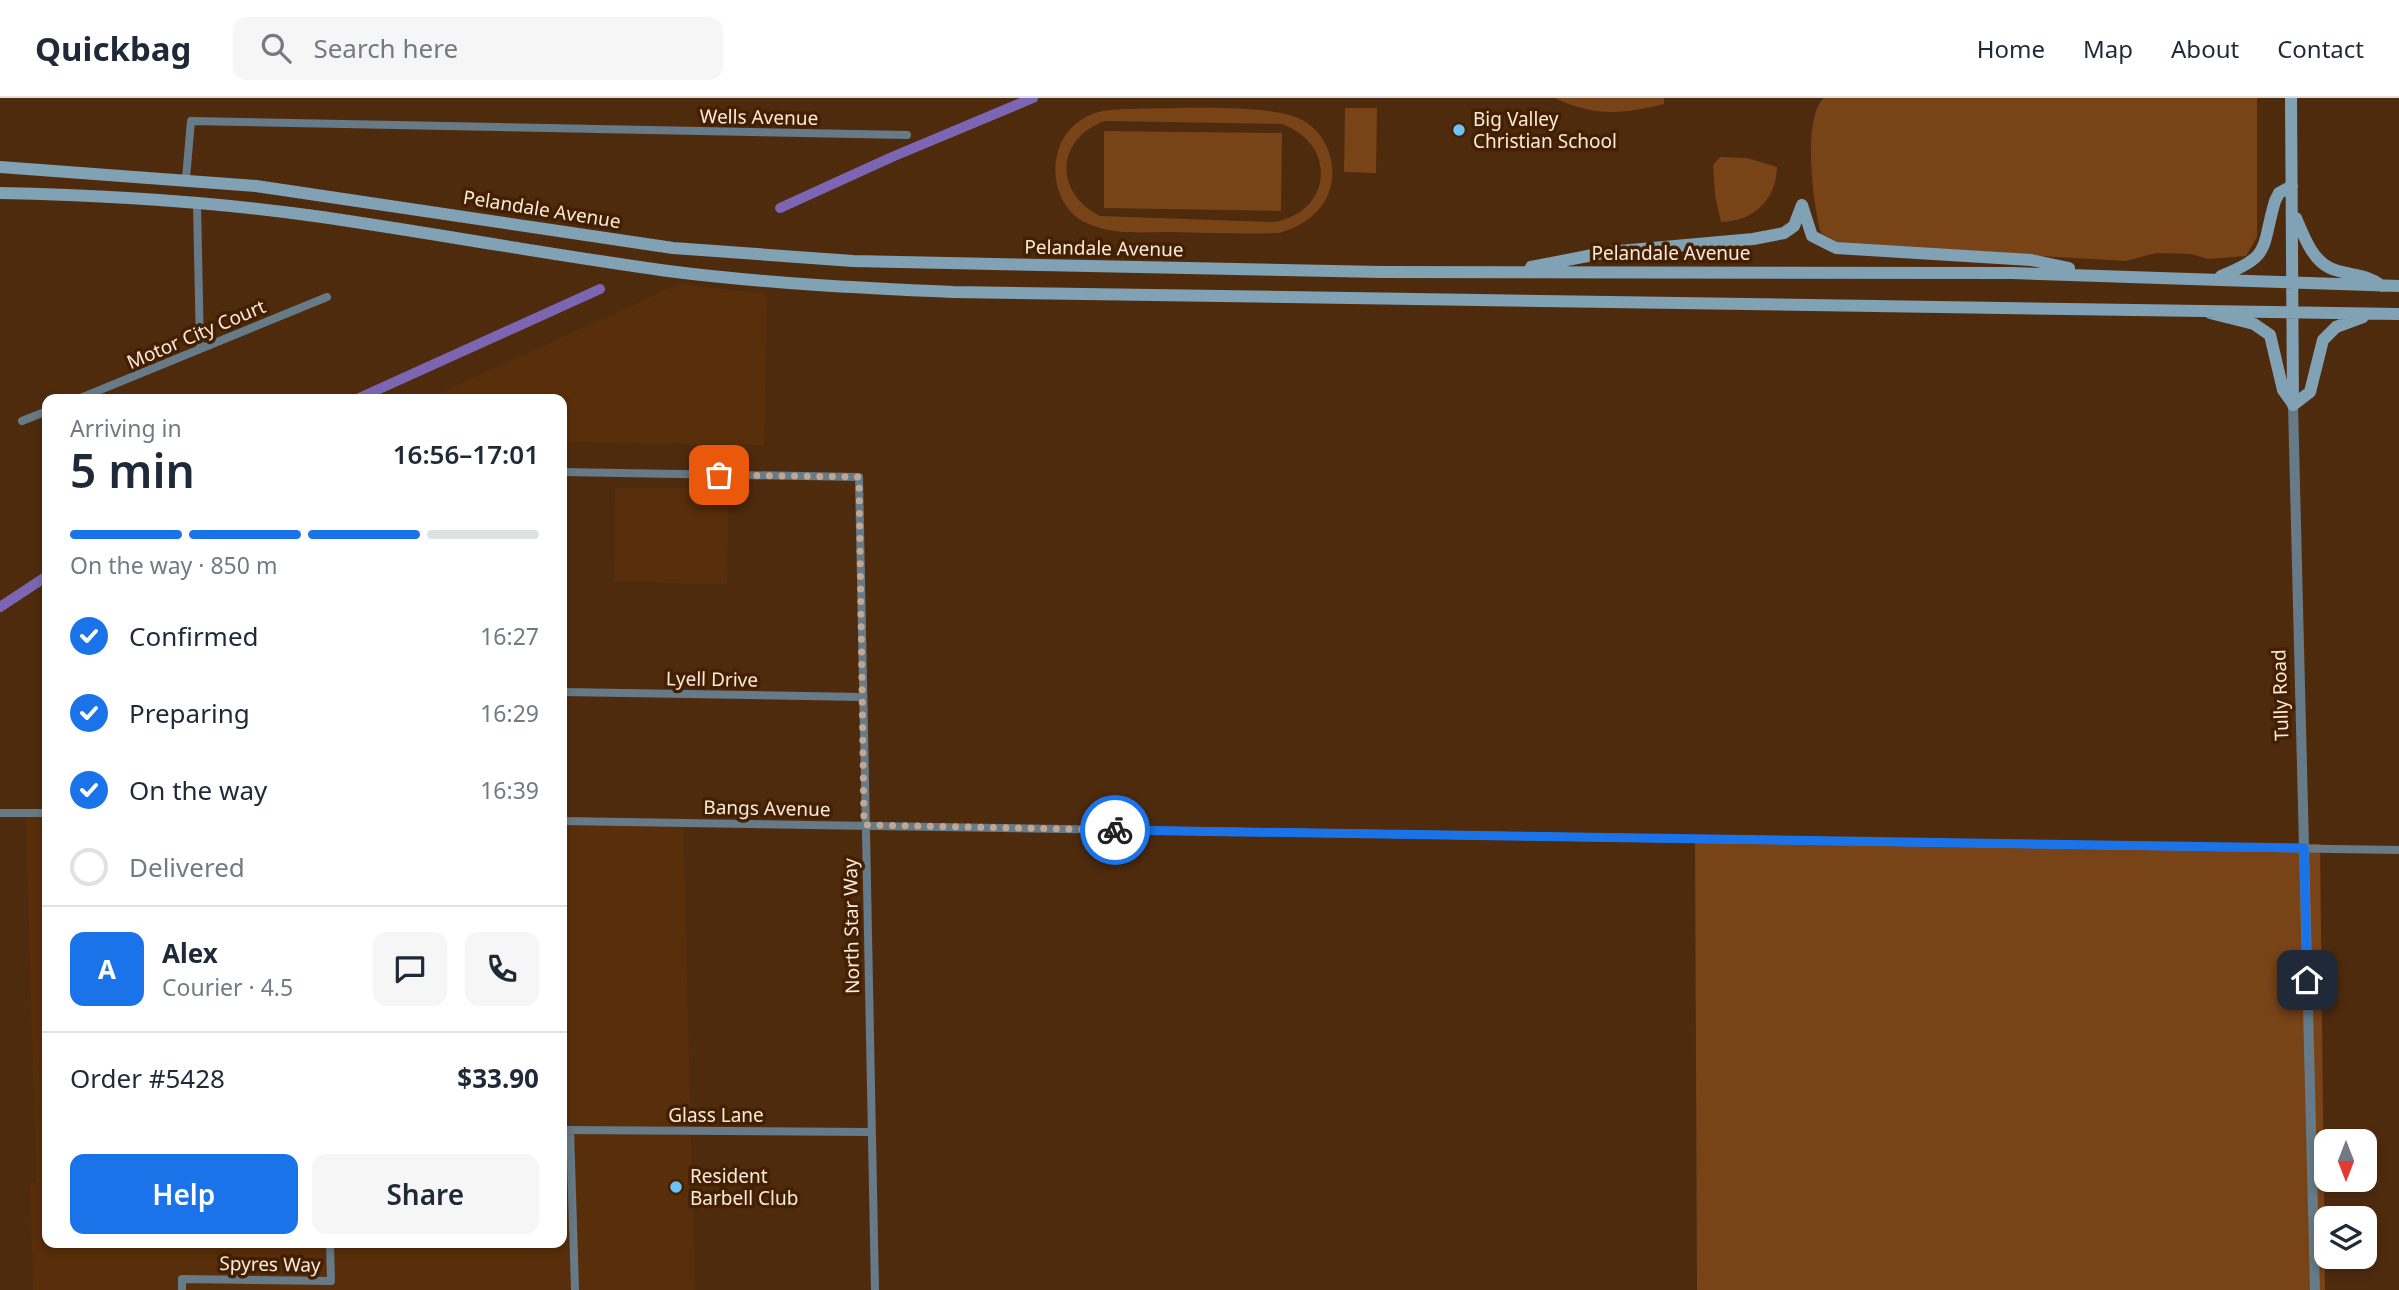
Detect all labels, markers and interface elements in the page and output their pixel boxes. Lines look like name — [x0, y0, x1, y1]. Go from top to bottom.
search box — [233, 17, 723, 80]
text: Quickbag — [35, 26, 191, 71]
icon: search — [257, 29, 295, 67]
text: Search here — [313, 30, 458, 66]
text: Home — [1977, 32, 2045, 65]
text: Map — [2083, 32, 2133, 65]
text: About — [2171, 32, 2239, 65]
text: Contact — [2277, 32, 2364, 65]
street label: Wells Avenue — [700, 103, 818, 131]
place label: Big Valley Christian School — [1473, 106, 1617, 154]
marker: Big Valley Christian School — [1451, 122, 1467, 138]
street label: Pelandale Avenue — [461, 184, 623, 234]
street label: Pelandale Avenue — [1024, 234, 1184, 262]
street label: Pelandale Avenue — [1591, 240, 1751, 266]
street label: Motor City Court — [123, 293, 269, 375]
text: Arriving in — [70, 412, 182, 444]
text: 16:56–17:01 — [393, 436, 539, 472]
text: 5 min — [70, 439, 195, 501]
pin — [689, 445, 749, 505]
icon: bag — [700, 456, 738, 494]
text: On the way · 850 m — [70, 549, 277, 581]
icon: check — [70, 617, 108, 655]
text: Confirmed — [129, 618, 259, 654]
text: 16:27 — [480, 620, 539, 652]
street label: Tully Road — [2265, 649, 2295, 741]
street label: Lyell Drive — [666, 665, 758, 693]
icon: check — [70, 694, 108, 732]
text: Preparing — [129, 695, 250, 731]
text: 16:29 — [480, 697, 539, 729]
icon: check — [70, 771, 108, 809]
text: On the way — [129, 772, 267, 808]
text: 16:39 — [480, 774, 539, 806]
street label: Bangs Avenue — [703, 794, 831, 822]
courier — [1080, 795, 1150, 865]
icon: bike — [1096, 811, 1134, 849]
text: Delivered — [129, 849, 245, 885]
street label: North Star Way — [837, 858, 865, 994]
button: chat — [373, 932, 447, 1006]
button: phone — [465, 932, 539, 1006]
text: Alex — [162, 935, 218, 971]
pin — [2277, 950, 2337, 1010]
text: A — [98, 951, 116, 987]
icon: home — [2288, 961, 2326, 999]
text: Courier · 4.5 — [162, 971, 293, 1003]
text: Order #5428 — [70, 1060, 225, 1096]
text: $33.90 — [457, 1060, 539, 1096]
street label: Glass Lane — [668, 1102, 764, 1128]
north arrow — [2314, 1129, 2376, 1192]
map controls — [2314, 1129, 2377, 1269]
button: Help — [70, 1154, 298, 1234]
button: Share — [312, 1154, 539, 1234]
place label: Resident Barbell Club — [690, 1163, 798, 1211]
marker: Resident Barbell Club — [668, 1179, 684, 1195]
button: layers — [2314, 1206, 2377, 1269]
street label: Spyres Way — [219, 1250, 321, 1278]

